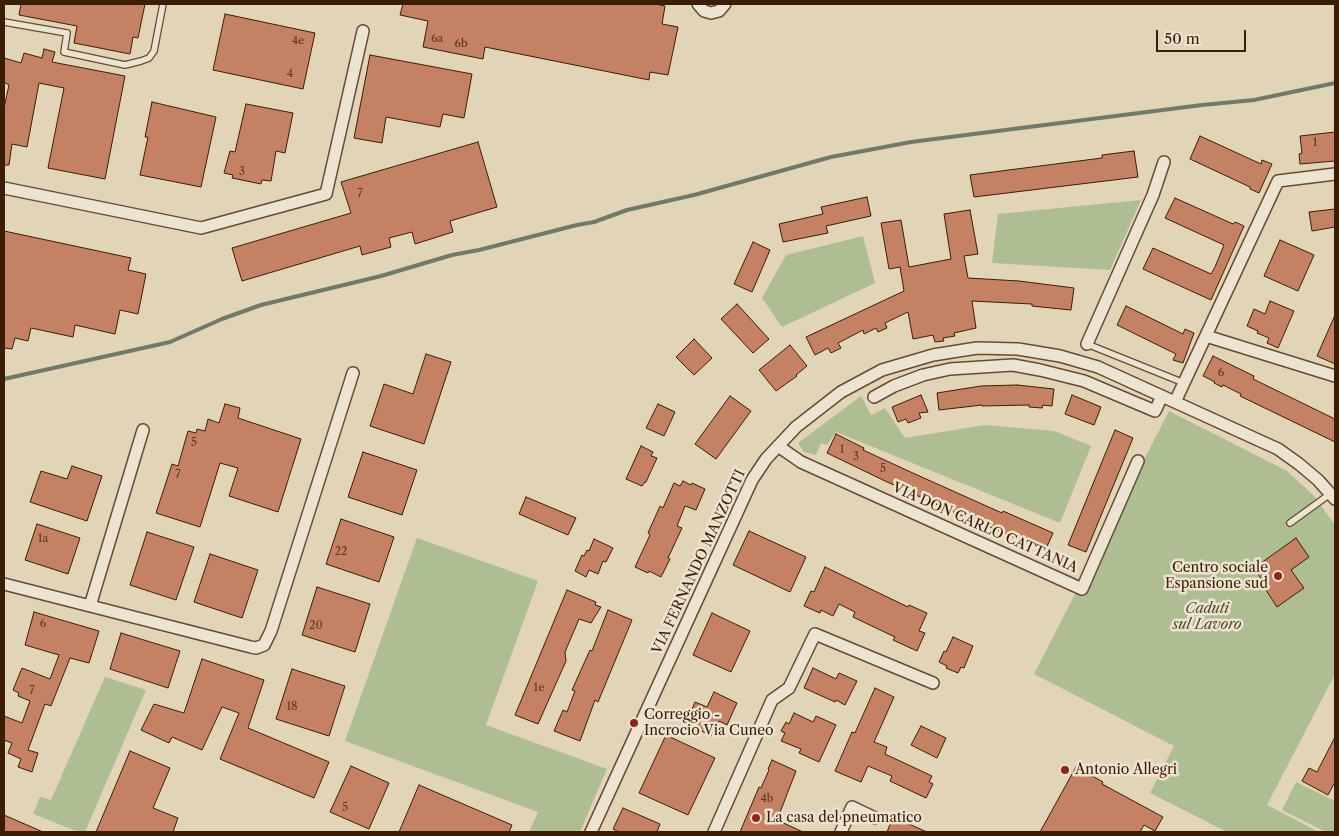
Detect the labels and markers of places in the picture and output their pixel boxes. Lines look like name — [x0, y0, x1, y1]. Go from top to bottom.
place label: Centro sociale Espansione sud — [1165, 560, 1268, 592]
marker: Centro sociale Espansione sud — [1272, 570, 1284, 582]
place label: Correggio - Incrocio Via Cuneo — [644, 707, 774, 740]
marker: Correggio - Incrocio Via Cuneo — [628, 717, 640, 729]
place label: Antonio Allegri — [1075, 762, 1177, 778]
marker: Antonio Allegri — [1059, 764, 1071, 776]
place label: La casa del pneumatico — [766, 810, 922, 826]
marker: La casa del pneumatico — [750, 812, 762, 824]

